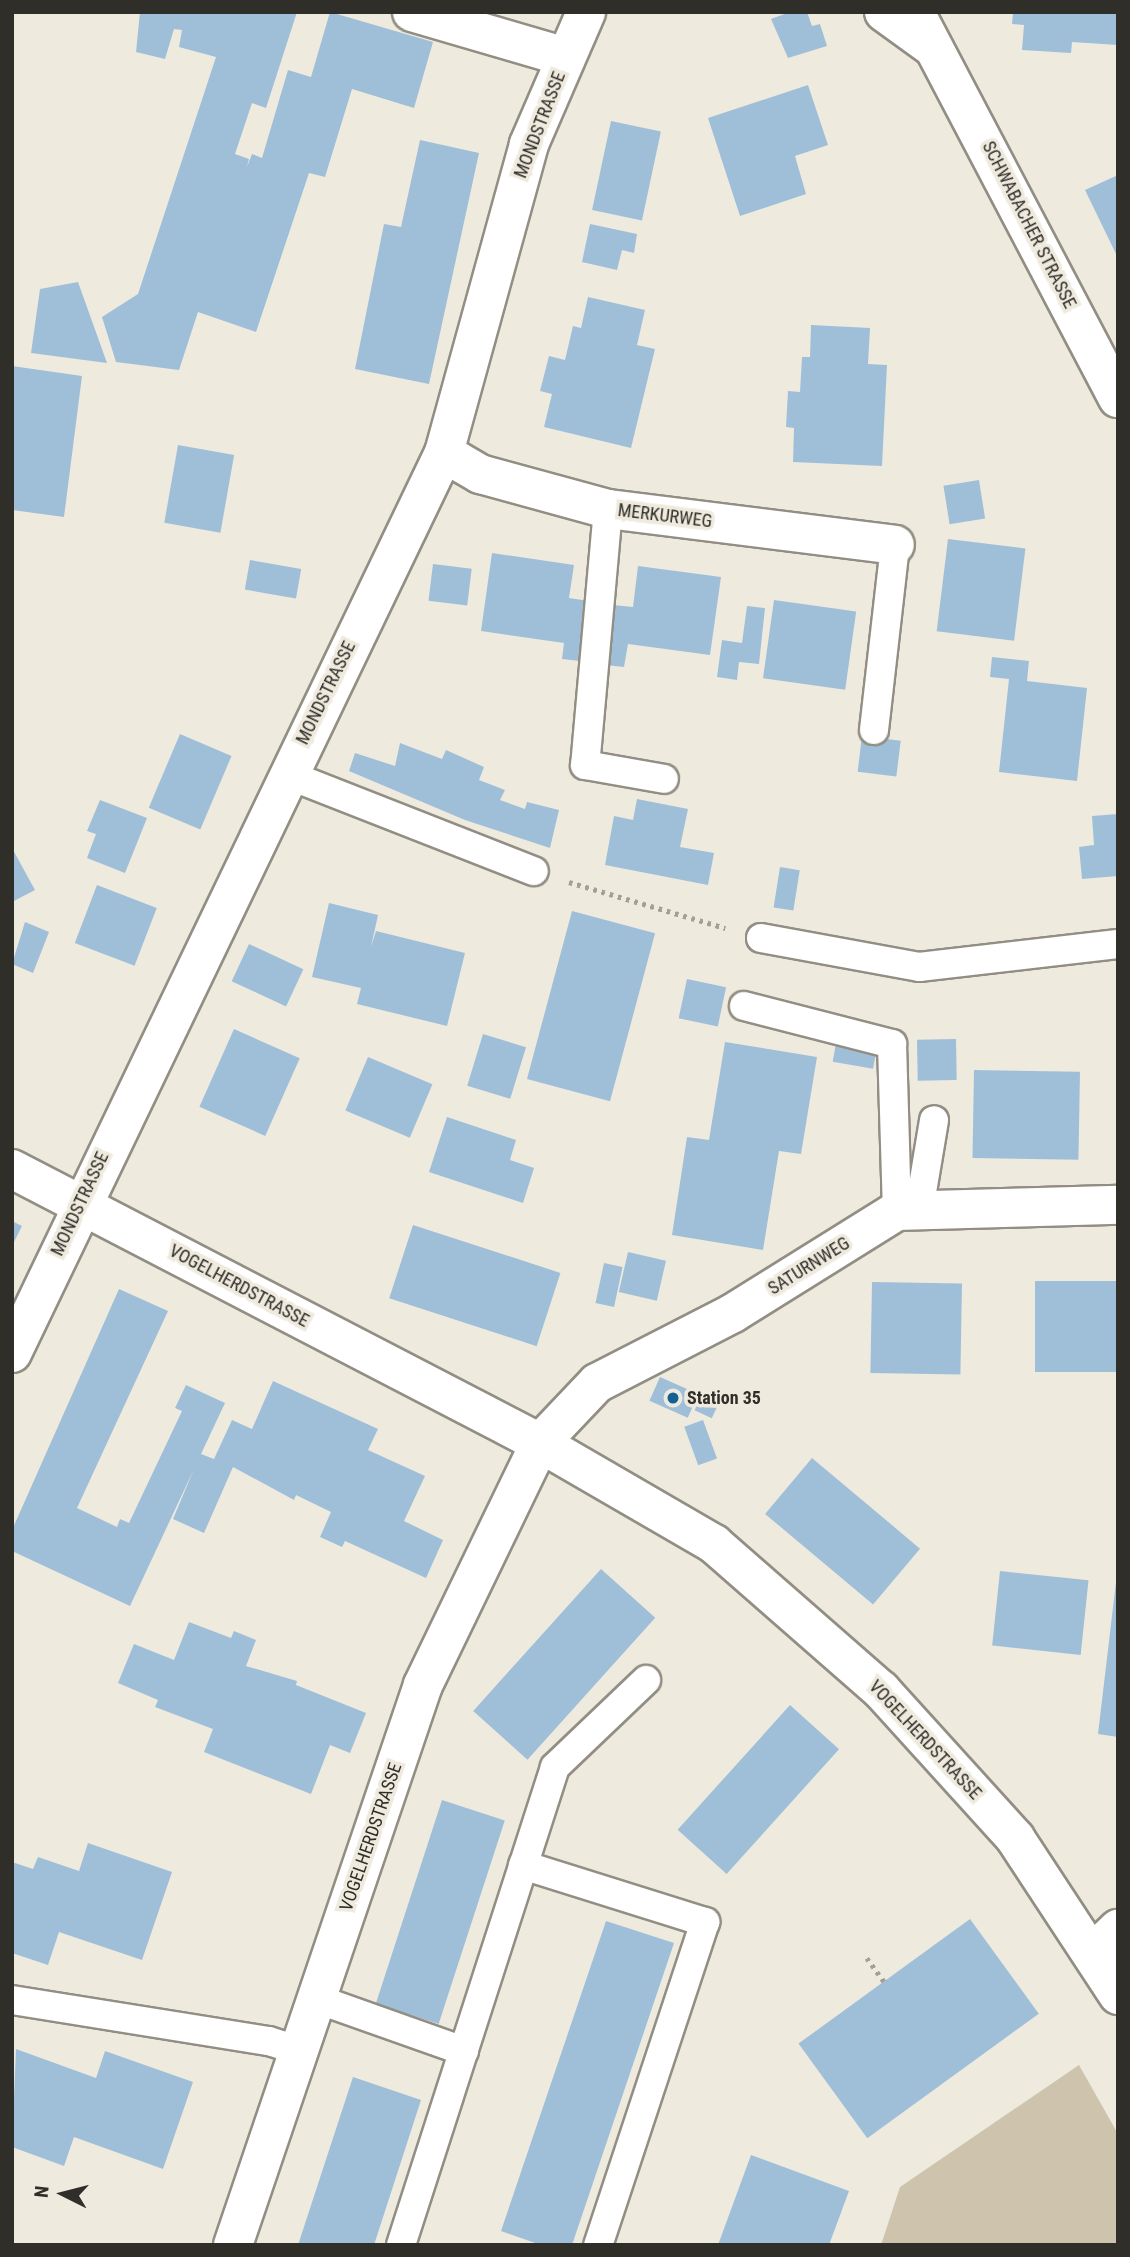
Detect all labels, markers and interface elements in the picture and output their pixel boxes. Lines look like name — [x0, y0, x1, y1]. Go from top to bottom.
street label: MONDSTRASSE — [510, 69, 570, 181]
street label: SCHWABACHER STRASSE — [977, 138, 1081, 312]
street label: MERKURWEG — [617, 499, 713, 533]
street label: MONDSTRASSE — [292, 638, 360, 748]
street label: MONDSTRASSE — [47, 1149, 113, 1259]
street label: SATURNWEG — [764, 1232, 854, 1300]
street label: VOGELHERDSTRASSE — [165, 1240, 313, 1332]
place label: Station 35 — [687, 1387, 761, 1409]
marker: Station 35 — [665, 1390, 681, 1406]
street label: VOGELHERDSTRASSE — [864, 1676, 986, 1804]
street label: VOGELHERDSTRASSE — [336, 1760, 406, 1914]
north arrow — [28, 2159, 98, 2229]
text: N — [30, 2185, 54, 2199]

